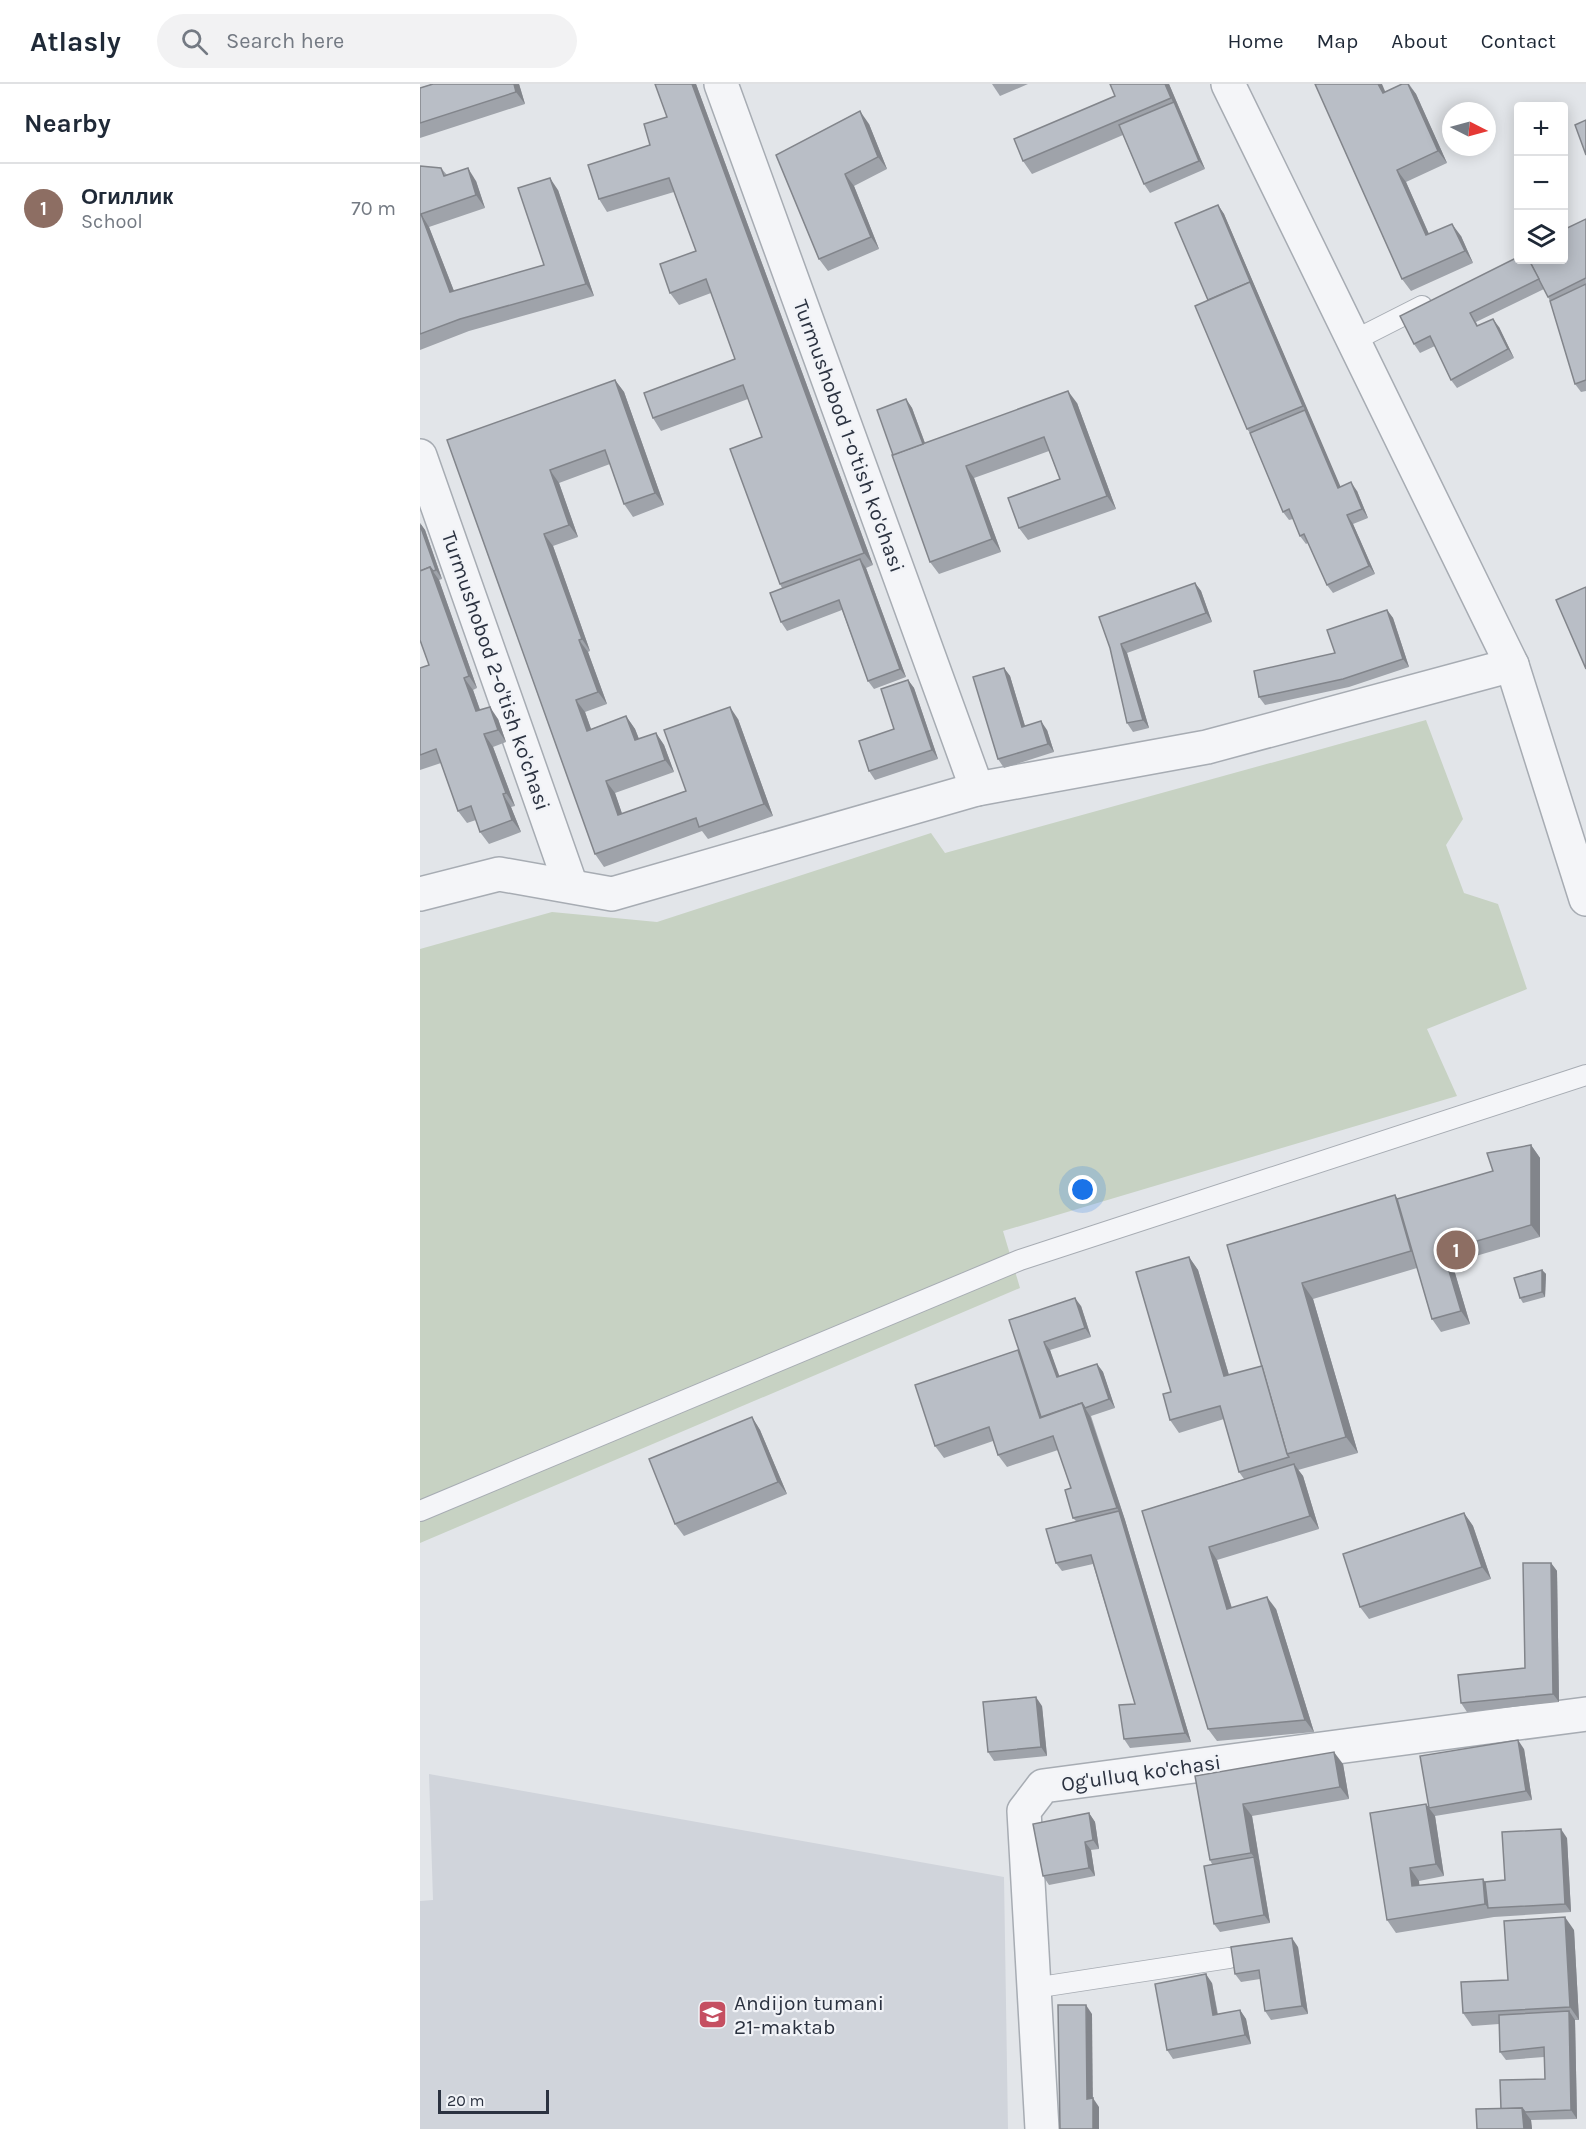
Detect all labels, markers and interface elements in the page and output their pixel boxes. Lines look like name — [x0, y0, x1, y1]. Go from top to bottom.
search box — [157, 14, 577, 68]
text: Atlasly — [30, 25, 121, 58]
icon: search — [178, 25, 211, 58]
text: Search here — [226, 28, 344, 54]
text: Home — [1228, 29, 1284, 53]
text: Map — [1317, 29, 1358, 53]
text: About — [1391, 29, 1448, 53]
text: Contact — [1481, 29, 1556, 53]
north arrow — [1442, 102, 1496, 156]
map controls — [1514, 102, 1568, 264]
button: + — [1514, 102, 1568, 156]
text: Nearby — [24, 108, 111, 139]
button: − — [1514, 156, 1568, 210]
text: Огиллик — [81, 184, 173, 210]
text: 1 — [40, 197, 47, 220]
text: 70 m — [351, 197, 396, 220]
text: School — [81, 210, 143, 233]
button: layers — [1514, 210, 1568, 264]
street label: Turmushobod 1-o'tish ko'chasi — [788, 296, 910, 576]
street label: Turmushobod 2-o'tish ko'chasi — [437, 528, 555, 814]
your location — [1068, 1175, 1097, 1204]
pin: 1 — [1436, 1228, 1476, 1272]
street label: Og'ulluq ko'chasi — [1059, 1750, 1223, 1796]
place label: Andijon tumani 21-maktab — [734, 1991, 884, 2039]
school or university icon: Andijon tumani 21-maktab — [697, 1999, 729, 2031]
scale bar — [438, 2087, 549, 2114]
text: 20 m — [447, 2091, 485, 2110]

